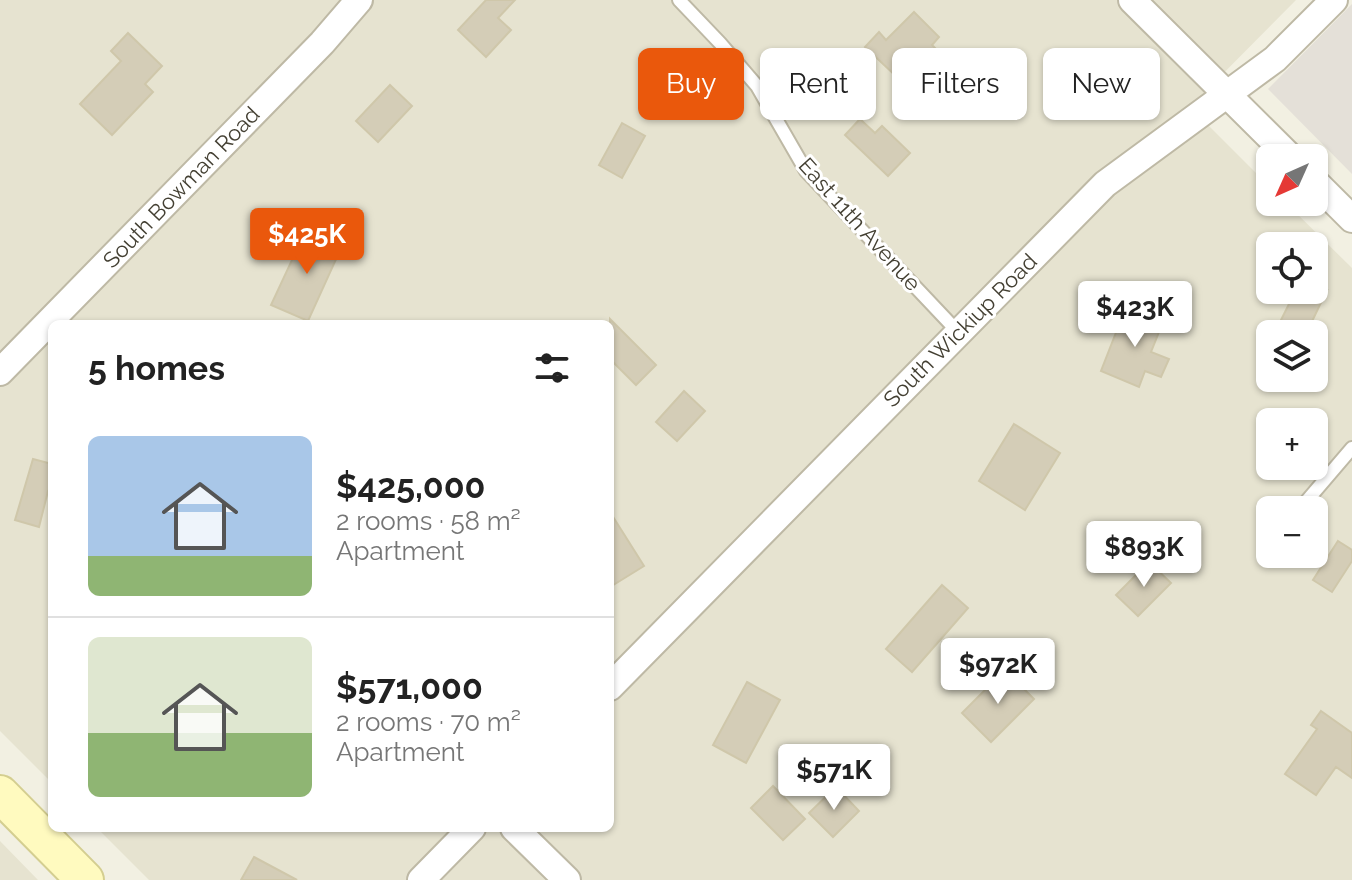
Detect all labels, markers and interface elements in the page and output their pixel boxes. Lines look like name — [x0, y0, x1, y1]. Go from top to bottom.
chip: Buy — [638, 48, 744, 120]
chip: Rent — [760, 48, 876, 120]
chip: Filters — [892, 48, 1027, 120]
chip: New — [1043, 48, 1160, 120]
street label: South Bowman Road — [97, 101, 265, 273]
north arrow — [1256, 144, 1328, 216]
map controls — [1256, 144, 1328, 568]
street label: East 11th Avenue — [793, 152, 927, 296]
pin: $425K — [251, 208, 363, 276]
text: $425K — [268, 219, 346, 249]
button: locate — [1256, 232, 1328, 304]
street label: South Wickiup Road — [878, 248, 1042, 412]
pin: $423K — [1079, 281, 1191, 349]
text: $423K — [1096, 292, 1174, 322]
button: layers — [1256, 320, 1328, 392]
icon: filters — [530, 346, 574, 390]
text: 5 homes — [88, 348, 225, 388]
button: + — [1256, 408, 1328, 480]
text: $425,000 — [336, 466, 486, 506]
icon: home — [152, 468, 248, 564]
button: − — [1256, 496, 1328, 568]
text: 2 rooms · 58 m² — [336, 506, 521, 536]
pin: $893K — [1088, 521, 1200, 589]
text: $893K — [1104, 532, 1184, 562]
text: Apartment — [336, 536, 465, 566]
pin: $972K — [942, 638, 1054, 706]
text: $972K — [959, 649, 1037, 679]
text: $571,000 — [336, 667, 483, 707]
icon: home — [152, 669, 248, 765]
text: 2 rooms · 70 m² — [336, 707, 521, 737]
text: Apartment — [336, 737, 465, 767]
pin: $571K — [778, 744, 890, 812]
text: $571K — [796, 755, 872, 785]

